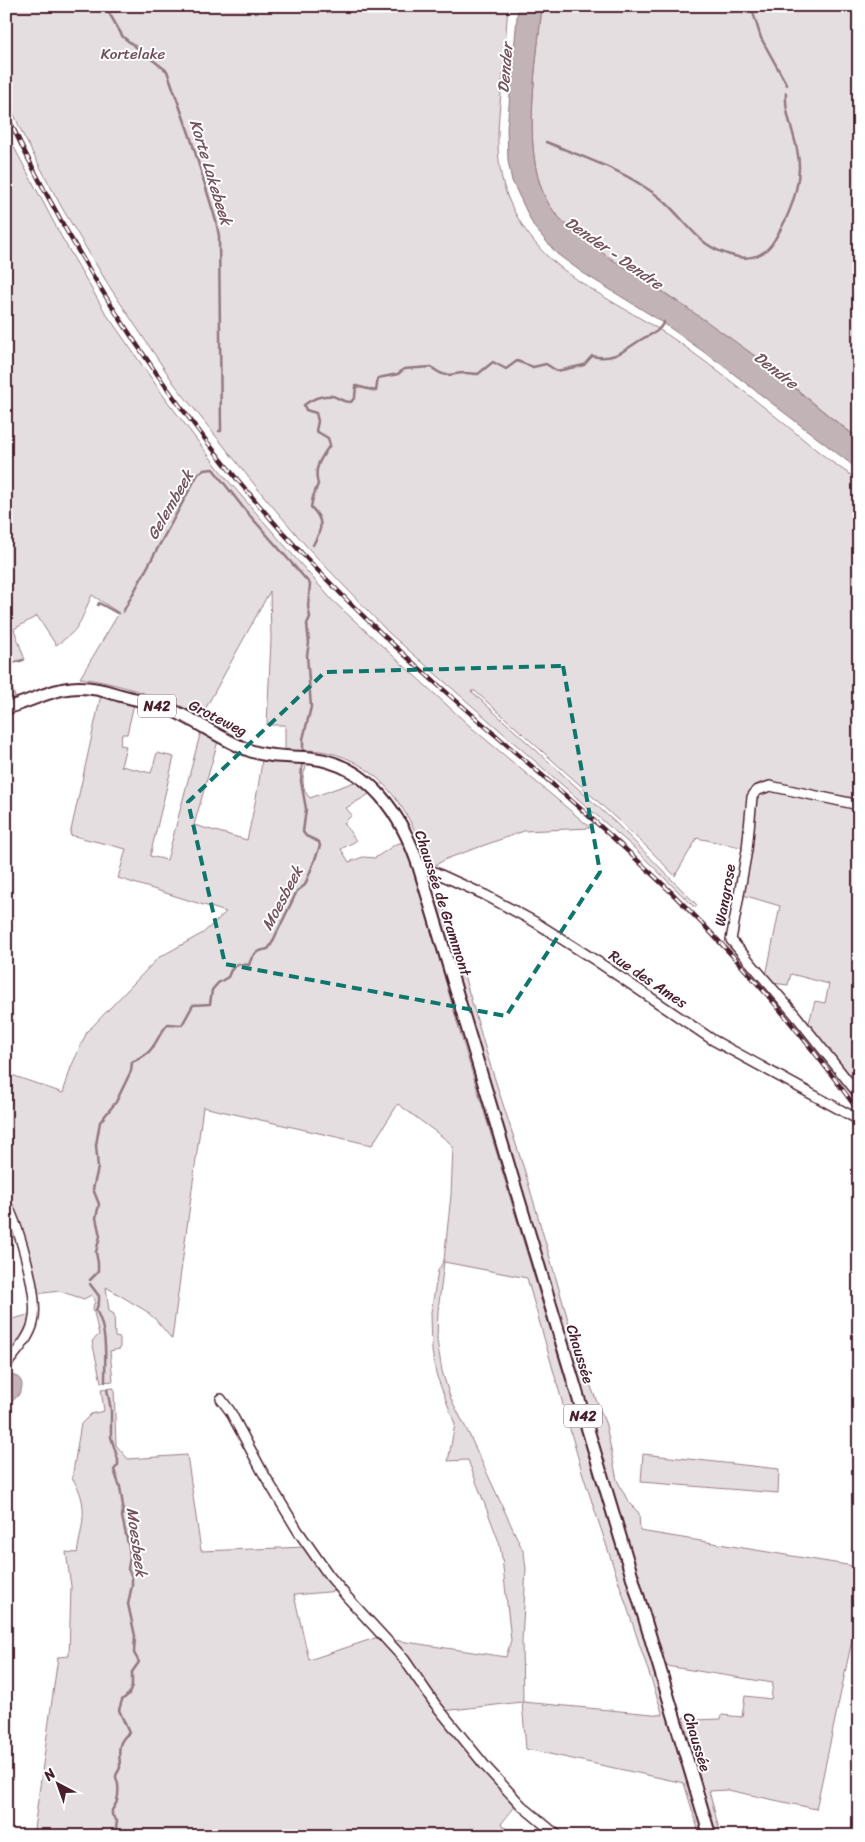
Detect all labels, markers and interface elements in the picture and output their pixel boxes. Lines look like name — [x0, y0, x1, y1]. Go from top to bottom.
water label: Dender — [488, 40, 522, 94]
park label: Kortelake — [101, 41, 166, 67]
water label: Korte Lakebeek — [181, 116, 242, 231]
water label: Dender - Dendre — [559, 208, 671, 299]
water label: Dendre — [748, 343, 806, 398]
water label: Gelembeek — [138, 463, 203, 545]
street label: Groteweg — [184, 692, 252, 744]
road number: N42 — [138, 694, 176, 718]
street label: Chaussée de Grammont — [407, 827, 479, 980]
water label: Moesbeek — [253, 859, 312, 936]
street label: Wangrose — [707, 862, 743, 928]
street label: Rue des Ames — [603, 943, 693, 1015]
street label: Chaussée — [559, 1321, 601, 1387]
road number: N42 — [564, 1404, 602, 1428]
water label: Moesbeek — [118, 1505, 156, 1580]
street label: Chaussée — [676, 1709, 718, 1775]
north arrow — [32, 1760, 82, 1810]
text: N — [37, 1762, 62, 1788]

